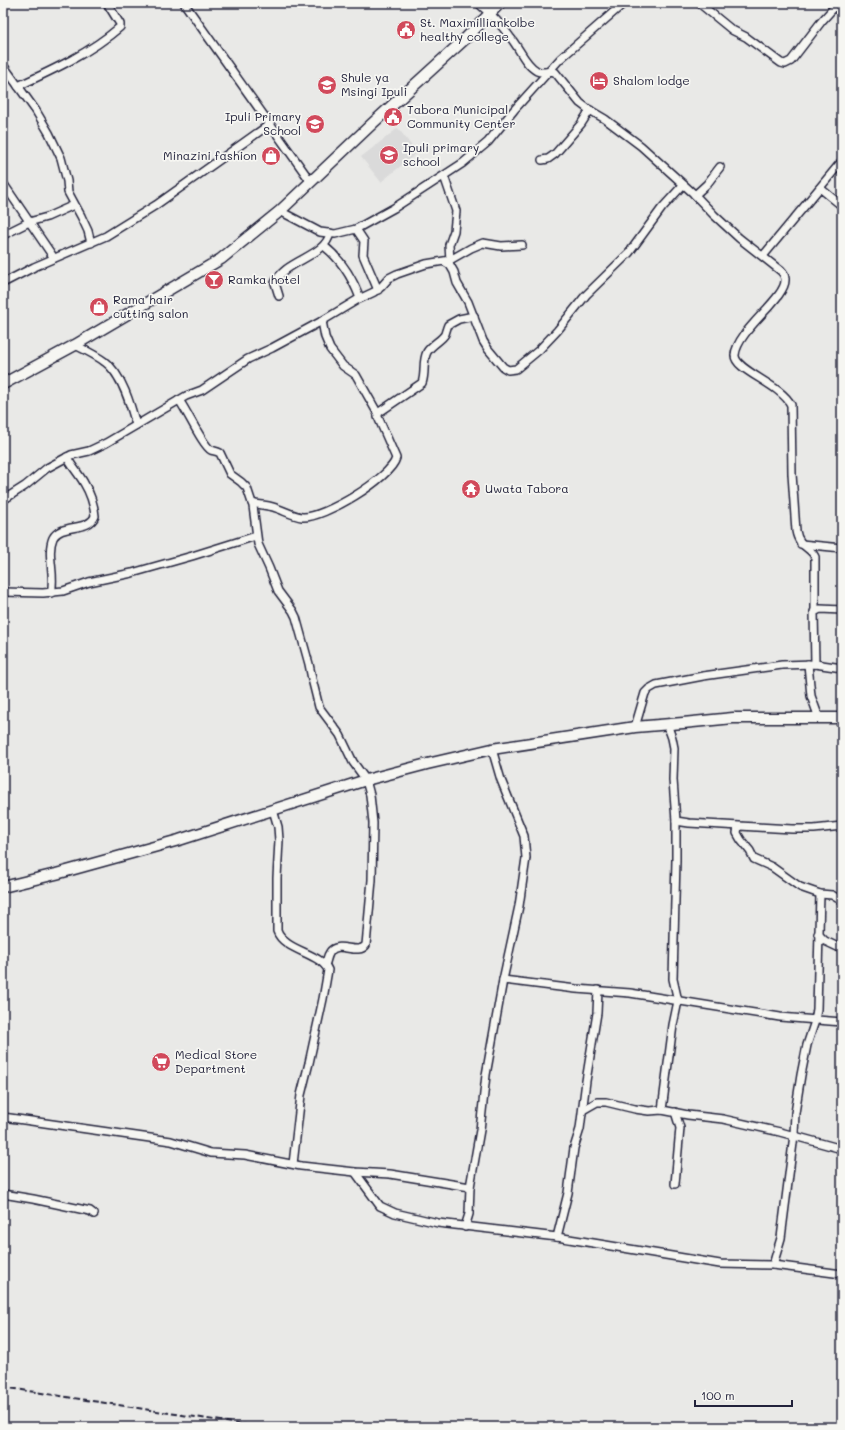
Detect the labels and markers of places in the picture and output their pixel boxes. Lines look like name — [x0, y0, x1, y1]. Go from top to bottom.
place label: St. Maximilliankolbe healthy college — [420, 14, 535, 44]
public building icon: St. Maximilliankolbe healthy college — [395, 19, 417, 41]
place label: Shule ya Msingi Ipuli — [341, 69, 407, 99]
hotel icon: Shalom lodge — [588, 70, 610, 92]
place label: Shalom lodge — [613, 72, 690, 88]
school or university icon: Shule ya Msingi Ipuli — [316, 74, 338, 96]
place label: Tabora Municipal Community Center — [407, 101, 515, 131]
public building icon: Tabora Municipal Community Center — [382, 106, 404, 128]
place label: Ipuli Primary School — [225, 108, 301, 138]
school or university icon: Ipuli Primary School — [304, 113, 326, 135]
place label: Ipuli primary school — [403, 139, 479, 169]
school or university icon: Ipuli primary school — [378, 144, 400, 166]
shop icon: Minazini fashion — [260, 145, 282, 167]
place label: Minazini fashion — [163, 147, 257, 163]
bar icon: Ramka hotel — [203, 269, 225, 291]
place label: Ramka hotel — [228, 271, 300, 287]
place label: Rama hair cutting salon — [113, 291, 188, 321]
shop icon: Rama hair cutting salon — [88, 296, 110, 318]
temple icon: Uwata Tabora — [460, 478, 482, 500]
place label: Uwata Tabora — [485, 480, 569, 496]
place label: Medical Store Department — [175, 1046, 257, 1076]
supermarket icon: Medical Store Department — [150, 1051, 172, 1073]

